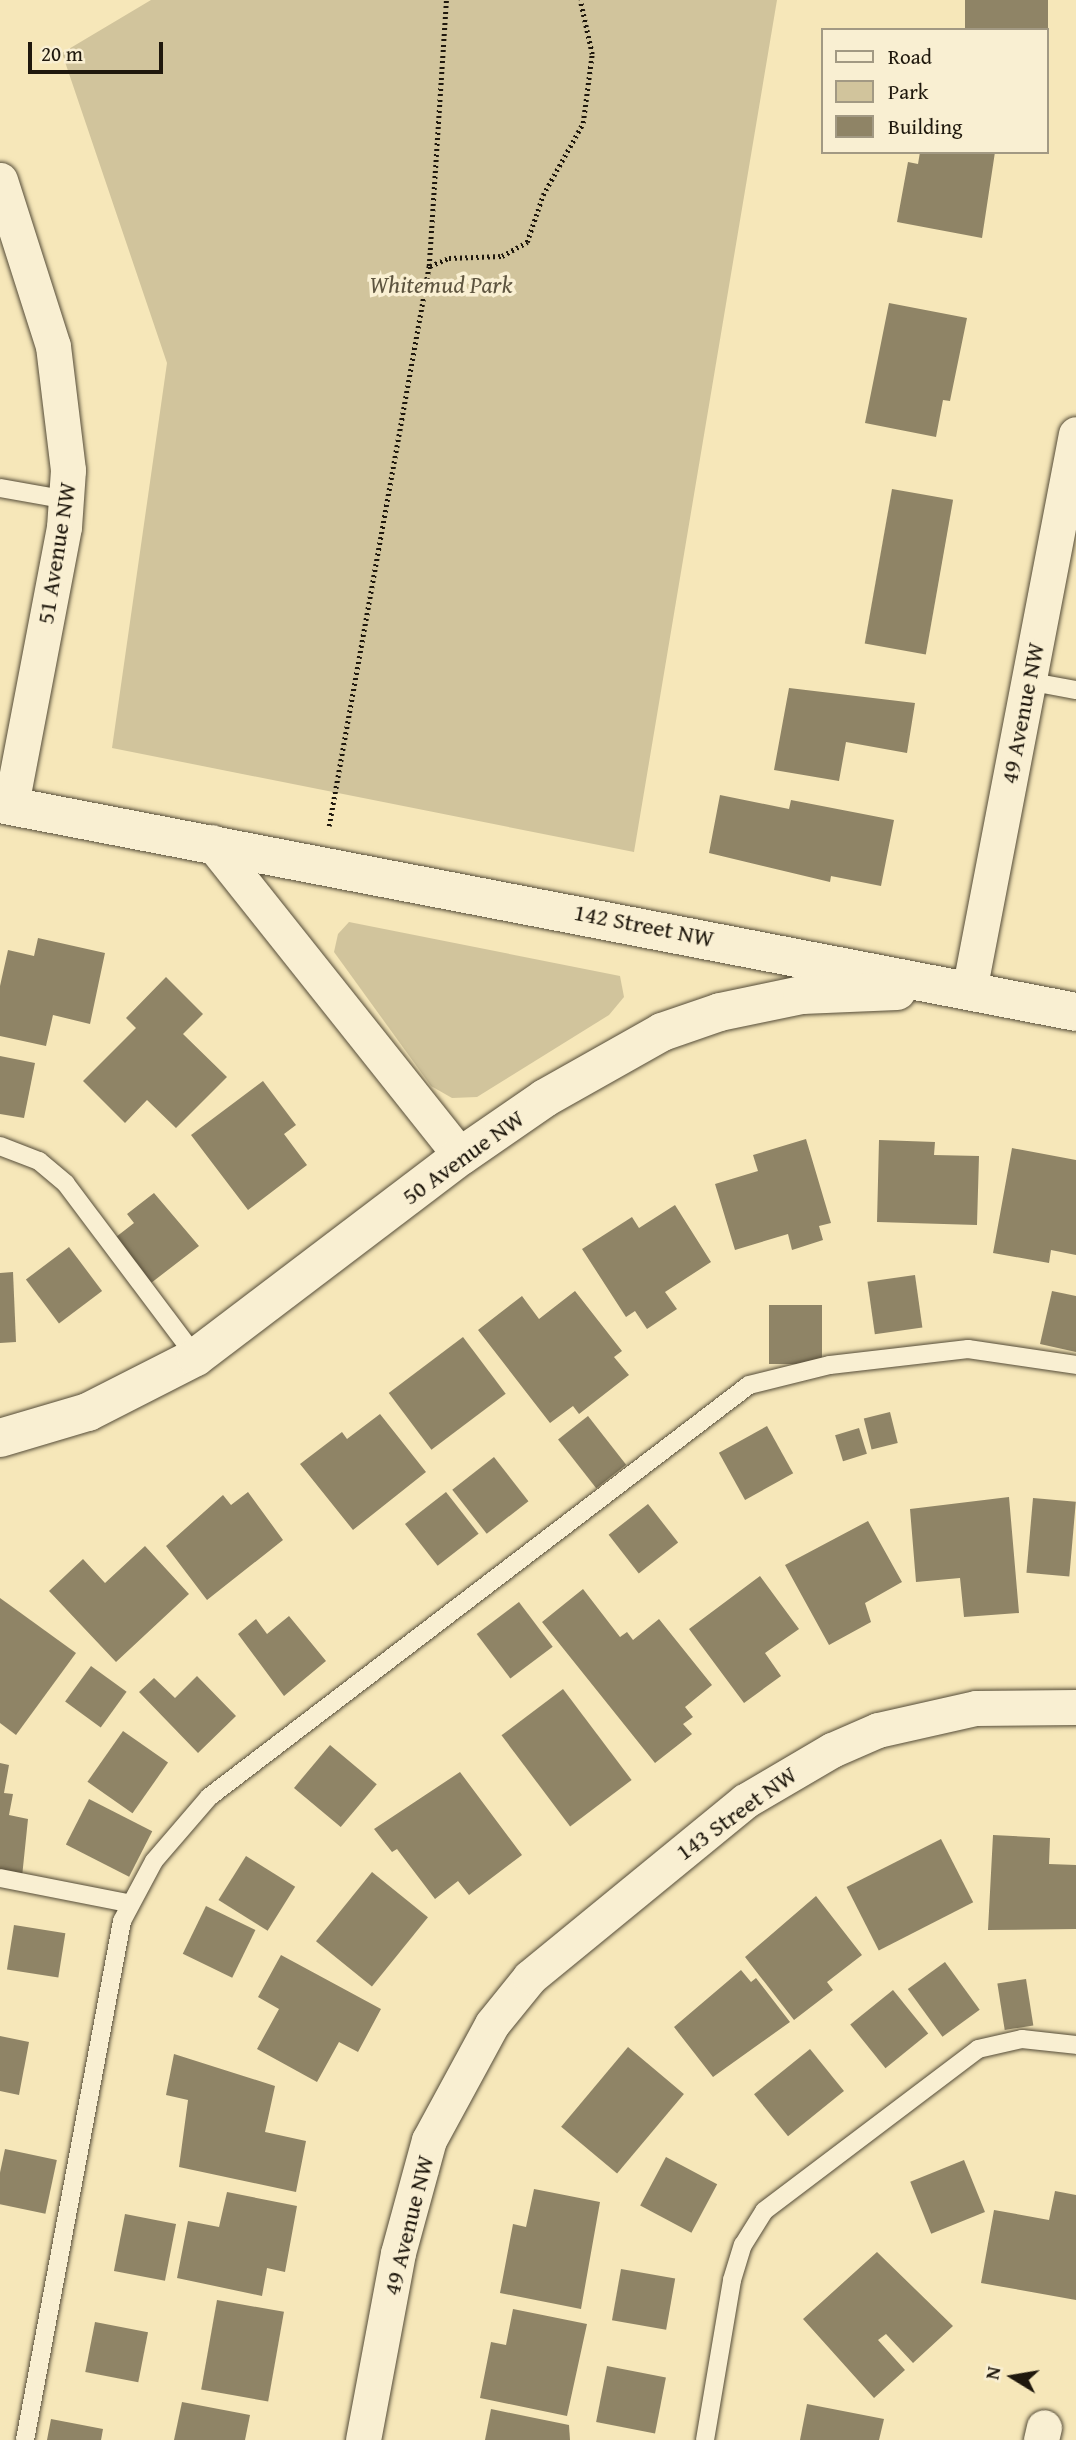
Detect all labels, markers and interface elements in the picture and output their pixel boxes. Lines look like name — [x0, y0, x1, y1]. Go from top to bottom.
scale bar — [32, 28, 166, 72]
legend — [820, 28, 1048, 154]
text: 20 m — [41, 38, 83, 69]
text: Road — [888, 41, 932, 72]
text: Park — [888, 76, 929, 107]
text: Building — [888, 111, 962, 142]
park label: Whitemud Park — [370, 271, 512, 299]
street label: 51 Avenue NW — [31, 480, 81, 626]
street label: 49 Avenue NW — [994, 640, 1050, 786]
street label: 142 Street NW — [572, 897, 716, 953]
street label: 50 Avenue NW — [396, 1103, 530, 1211]
street label: 143 Street NW — [670, 1760, 802, 1866]
street label: 49 Avenue NW — [377, 2152, 439, 2298]
north arrow — [978, 2342, 1048, 2412]
text: N — [977, 2364, 1007, 2382]

